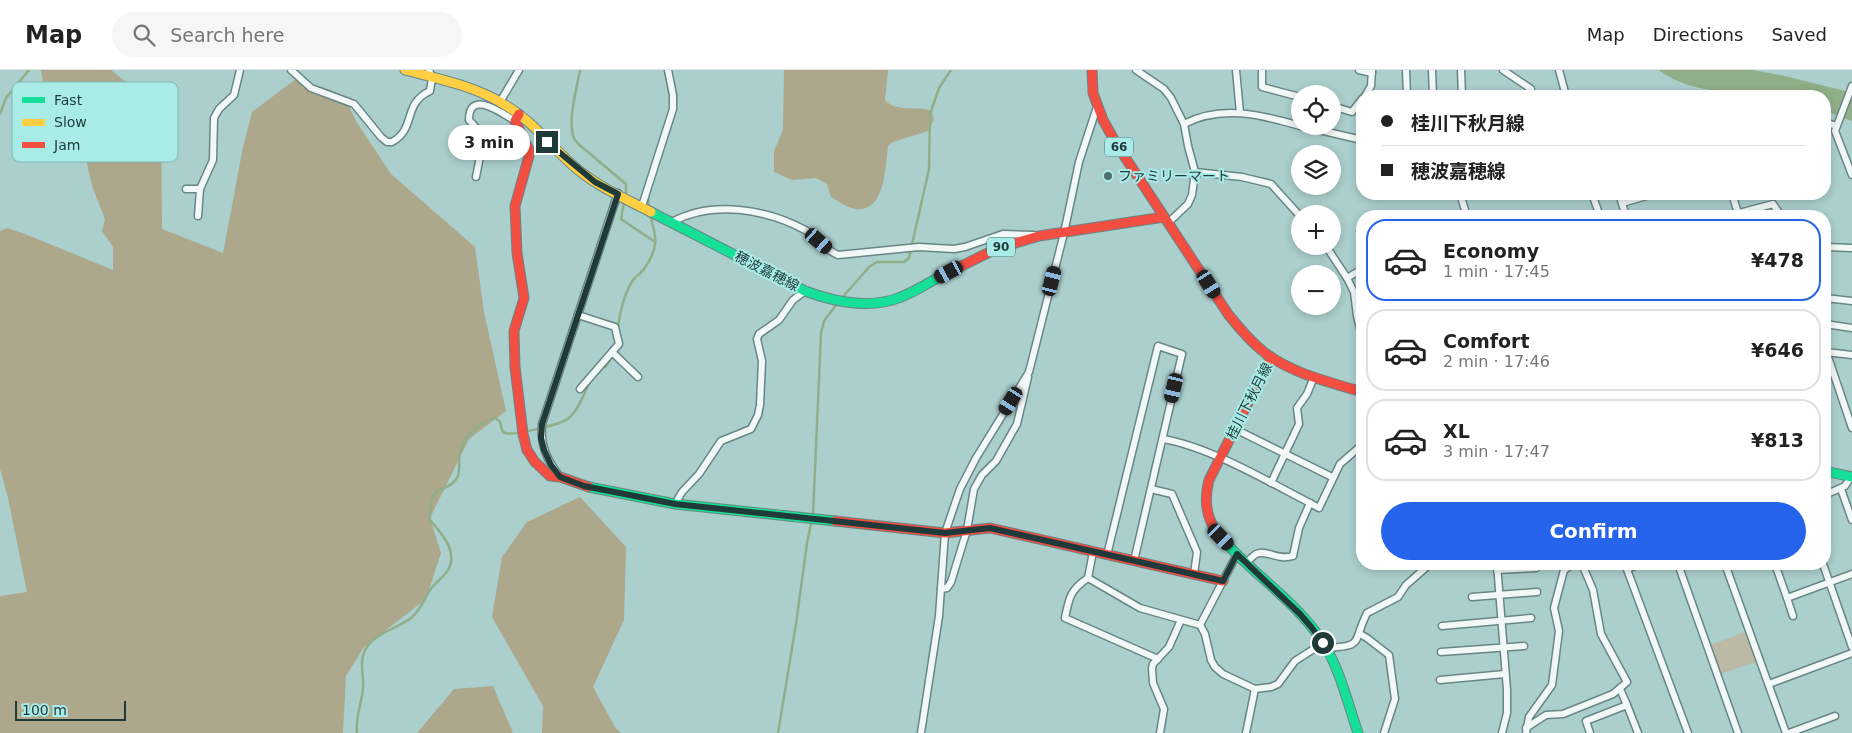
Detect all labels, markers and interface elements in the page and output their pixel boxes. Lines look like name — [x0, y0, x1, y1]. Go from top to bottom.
search box — [112, 12, 462, 57]
text: Map — [25, 21, 82, 49]
icon: search — [130, 21, 158, 49]
text: Search here — [170, 24, 284, 46]
text: Map — [1587, 24, 1625, 45]
text: Directions — [1653, 24, 1743, 45]
text: Saved — [1771, 24, 1827, 45]
legend — [12, 82, 178, 162]
map controls — [1291, 85, 1341, 315]
button: locate — [1291, 85, 1341, 135]
text: Fast — [54, 92, 83, 108]
text: 桂川下秋月線 — [1411, 112, 1525, 134]
text: Slow — [54, 114, 87, 130]
callout: 3 min — [447, 124, 530, 160]
route end — [536, 131, 558, 153]
text: 3 min — [464, 133, 514, 152]
text: Jam — [53, 137, 80, 153]
road number: 66 — [1105, 138, 1133, 156]
button: layers — [1291, 145, 1341, 195]
text: 穂波嘉穂線 — [1411, 160, 1506, 182]
place label: ファミリーマート — [1118, 168, 1230, 184]
marker: ファミリーマート — [1102, 170, 1114, 182]
button: + — [1291, 205, 1341, 255]
car — [802, 225, 835, 257]
road number: 90 — [987, 238, 1015, 256]
icon: car — [1383, 238, 1428, 283]
text: Economy — [1443, 240, 1539, 262]
street label: 穂波嘉穂線 — [732, 248, 802, 294]
text: ¥478 — [1751, 249, 1804, 271]
car — [932, 258, 965, 286]
text: 1 min · 17:45 — [1443, 262, 1550, 281]
car — [1041, 265, 1062, 297]
button: − — [1291, 265, 1341, 315]
car — [1194, 267, 1223, 301]
icon: car — [1383, 328, 1428, 373]
text: Comfort — [1443, 330, 1530, 352]
text: ¥646 — [1751, 339, 1804, 361]
text: 2 min · 17:46 — [1443, 352, 1550, 371]
street label: 桂川下秋月線 — [1223, 360, 1275, 442]
car — [1163, 372, 1184, 404]
car — [996, 384, 1025, 418]
icon: car — [1383, 418, 1428, 463]
text: XL — [1443, 420, 1470, 442]
text: ¥813 — [1751, 429, 1804, 451]
text: 3 min · 17:47 — [1443, 442, 1550, 461]
button: Confirm — [1381, 502, 1806, 560]
car — [1205, 521, 1236, 553]
route start — [1312, 632, 1334, 654]
scale bar — [15, 698, 126, 721]
text: 100 m — [22, 702, 67, 718]

